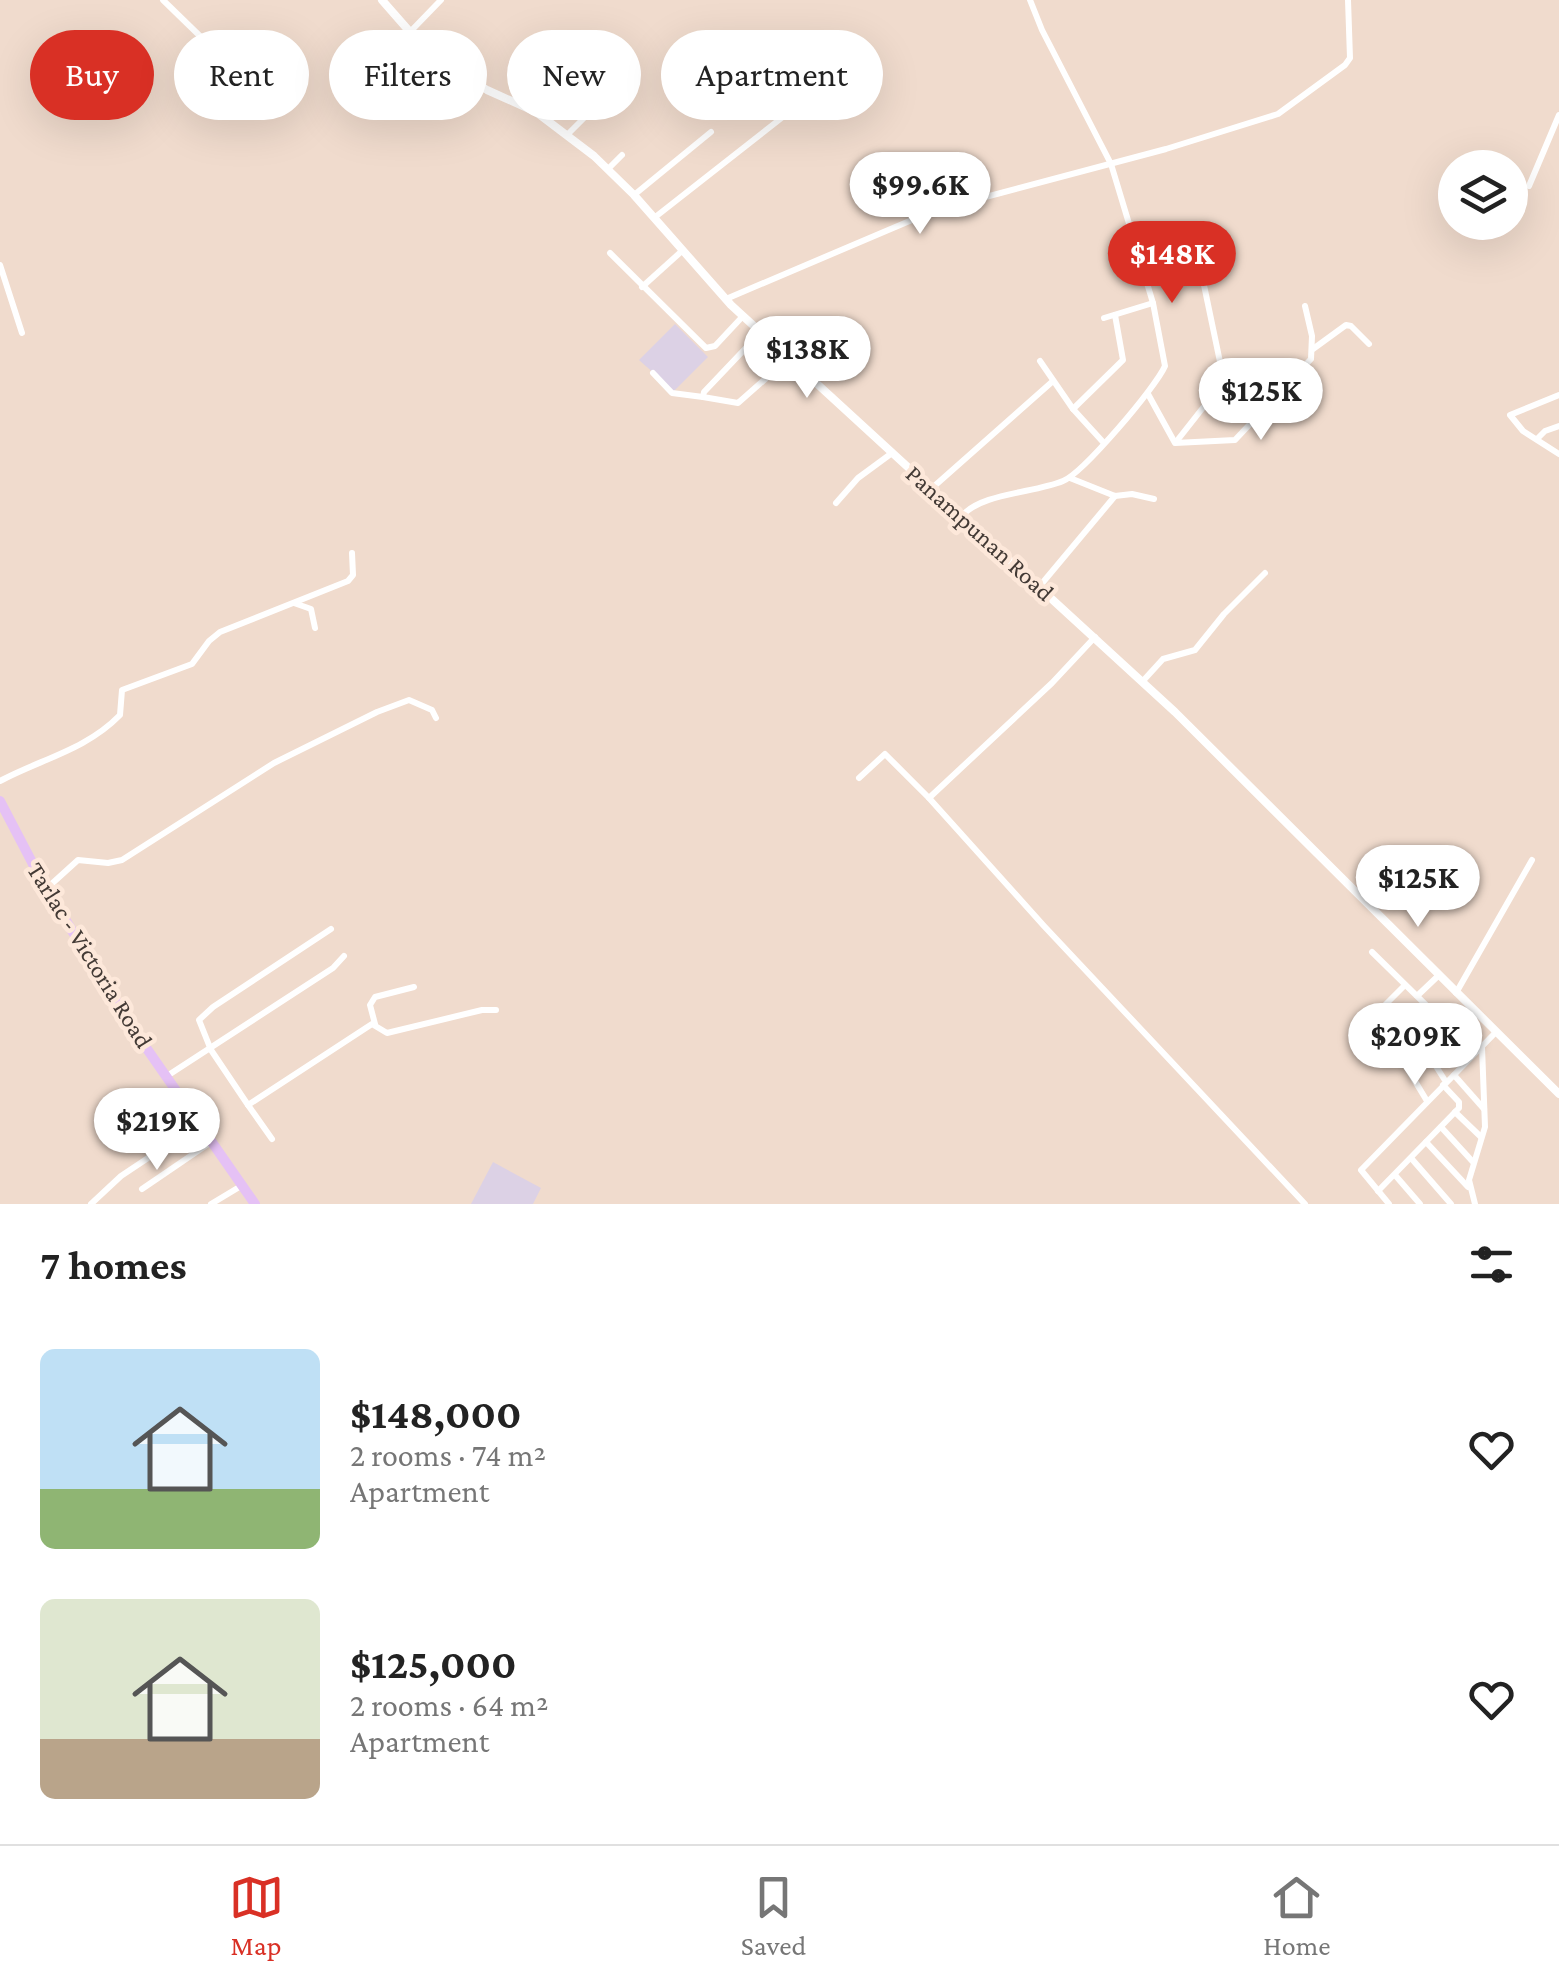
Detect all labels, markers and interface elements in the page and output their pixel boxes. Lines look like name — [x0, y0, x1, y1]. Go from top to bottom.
chip: Buy — [30, 30, 154, 120]
chip: Rent — [174, 30, 309, 120]
chip: Filters — [329, 30, 487, 120]
chip: New — [507, 30, 641, 120]
chip: Apartment — [661, 30, 883, 120]
map controls — [1438, 150, 1528, 240]
button: layers — [1438, 150, 1528, 240]
pin: $99.6K — [839, 152, 1001, 237]
text: $99.6K — [872, 166, 968, 202]
pin: $148K — [1102, 221, 1242, 306]
text: $148K — [1130, 235, 1214, 271]
pin: $138K — [737, 316, 877, 401]
text: $138K — [766, 330, 848, 366]
pin: $125K — [1191, 358, 1331, 443]
text: $125K — [1221, 372, 1301, 408]
street label: Panampunan Road — [900, 460, 1059, 607]
pin: $125K — [1348, 845, 1488, 930]
street label: Tarlac - Victoria Road — [22, 857, 158, 1053]
text: $125K — [1378, 859, 1458, 895]
pin: $209K — [1345, 1003, 1485, 1088]
text: $209K — [1370, 1017, 1460, 1053]
pin: $219K — [87, 1088, 227, 1173]
text: $219K — [116, 1102, 198, 1138]
icon: filters — [1464, 1237, 1519, 1292]
text: 7 homes — [40, 1241, 187, 1288]
icon: home — [120, 1389, 240, 1509]
text: $148,000 — [350, 1390, 522, 1437]
icon: heart — [1464, 1422, 1519, 1477]
text: 2 rooms · 74 m² — [350, 1437, 546, 1473]
text: Apartment — [350, 1473, 489, 1509]
icon: home — [120, 1639, 240, 1759]
text: $125,000 — [350, 1640, 516, 1687]
icon: heart — [1464, 1672, 1519, 1727]
text: 2 rooms · 64 m² — [350, 1687, 548, 1723]
text: Apartment — [350, 1723, 489, 1759]
tab: Map — [229, 1870, 284, 1961]
tab: Saved — [741, 1870, 806, 1961]
tab: Home — [1263, 1870, 1330, 1961]

